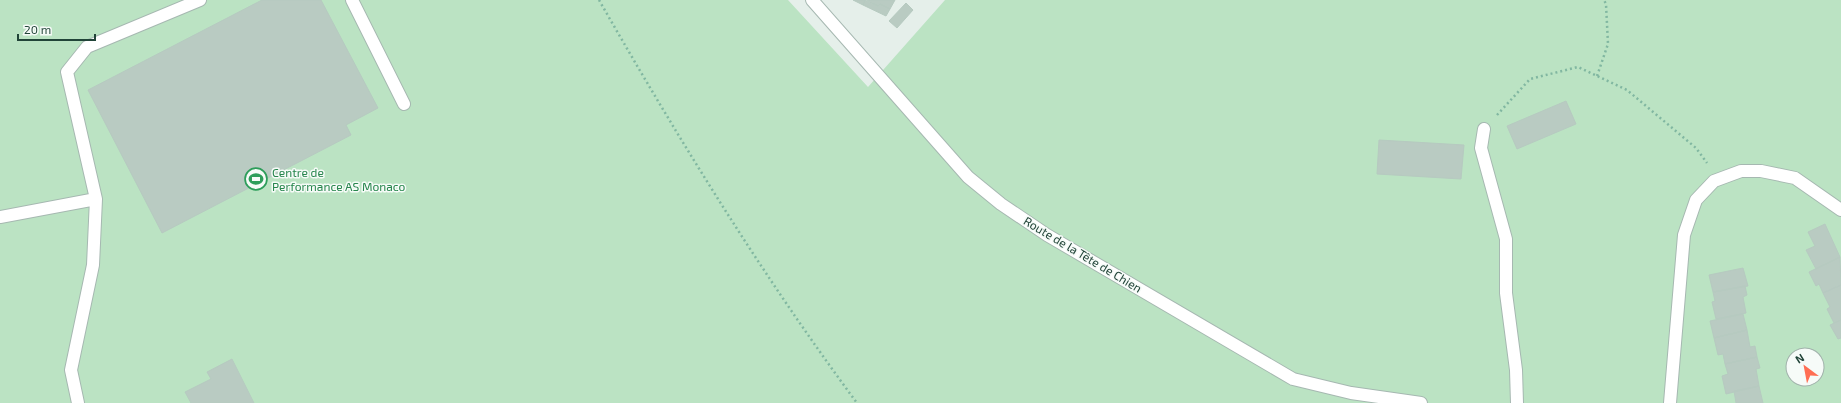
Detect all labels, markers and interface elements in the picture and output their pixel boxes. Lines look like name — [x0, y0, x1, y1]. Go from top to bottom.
scale bar — [18, 16, 95, 42]
text: 20 m — [24, 22, 51, 36]
place label: Centre de Performance AS Monaco — [272, 165, 406, 193]
sports icon: Centre de Performance AS Monaco — [243, 166, 269, 192]
street label: Route de la Tête de Chien — [1021, 213, 1145, 295]
north arrow — [1785, 347, 1825, 387]
text: N — [1793, 350, 1806, 366]

